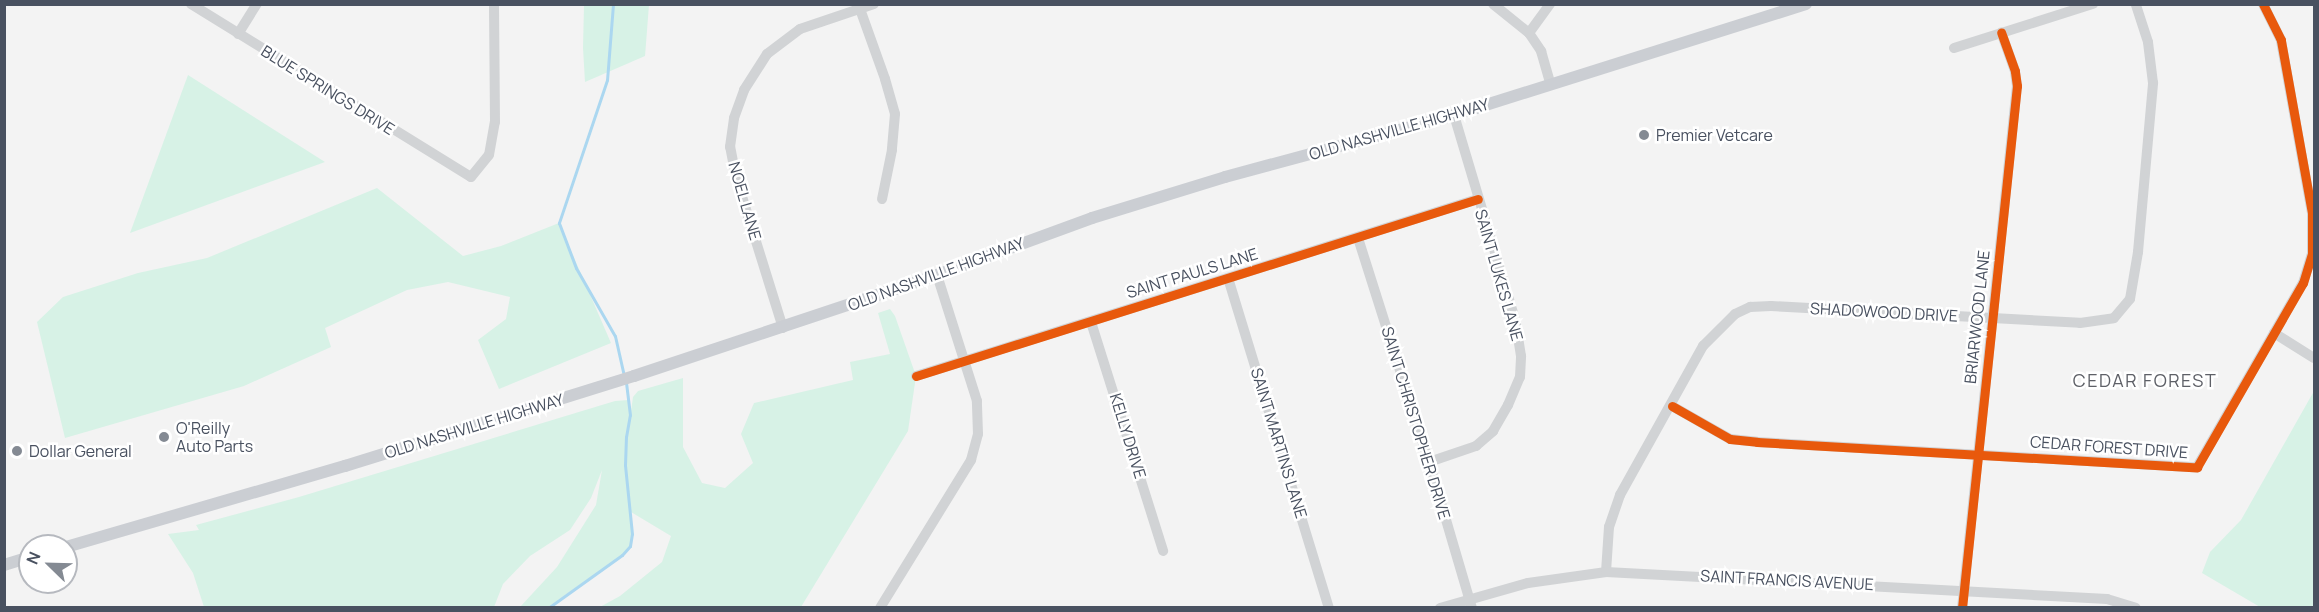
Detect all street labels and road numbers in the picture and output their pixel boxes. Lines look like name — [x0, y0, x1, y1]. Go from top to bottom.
street label: BLUE SPRINGS DRIVE — [258, 41, 398, 139]
street label: OLD NASHVILLE HIGHWAY — [1307, 94, 1491, 164]
street label: NOEL LANE — [725, 159, 765, 243]
street label: SAINT LUKES LANE — [1471, 207, 1527, 343]
street label: OLD NASHVILLE HIGHWAY — [845, 233, 1027, 315]
street label: SAINT PAULS LANE — [1124, 244, 1260, 302]
street label: BRIARWOOD LANE — [1960, 249, 1994, 385]
street label: SHADOWOOD DRIVE — [1810, 299, 1958, 325]
street label: SAINT CHRISTOPHER DRIVE — [1377, 324, 1455, 522]
street label: SAINT MARTINS LANE — [1247, 365, 1311, 521]
street label: OLD NASHVILLE HIGHWAY — [382, 390, 566, 462]
street label: KELLY DRIVE — [1106, 391, 1150, 481]
street label: CEDAR FOREST DRIVE — [2029, 432, 2189, 462]
street label: SAINT FRANCIS AVENUE — [1700, 566, 1874, 594]

